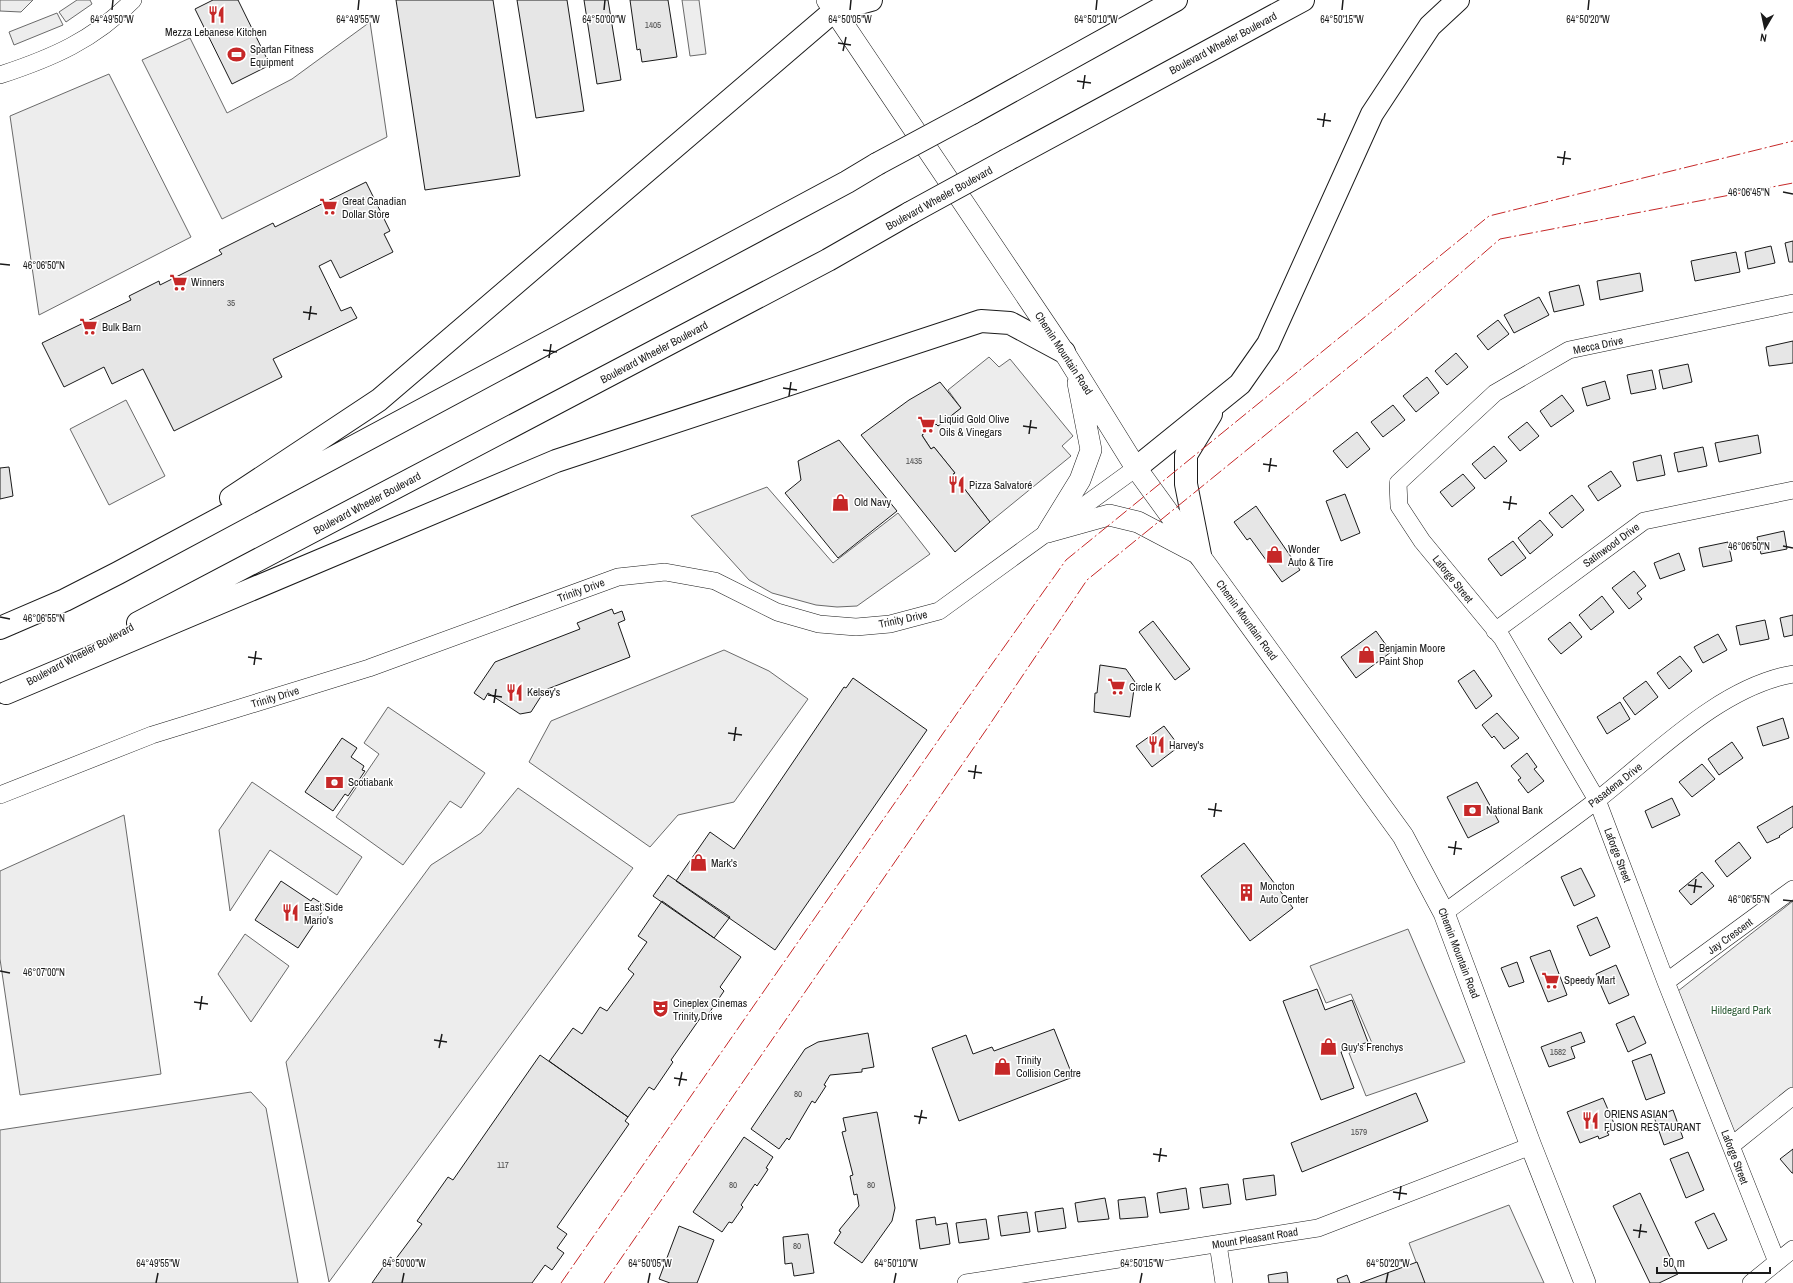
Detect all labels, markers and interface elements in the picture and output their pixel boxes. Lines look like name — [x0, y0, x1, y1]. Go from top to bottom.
restaurant icon: Mezza Lebanese Kitchen — [206, 4, 226, 24]
north arrow — [1745, 8, 1785, 48]
street label: Boulevard Wheeler Boulevard — [1167, 9, 1279, 77]
text: 64°49'50"W — [90, 13, 134, 26]
text: 64°49'55"W — [336, 13, 380, 26]
text: 64°50'00"W — [582, 13, 626, 26]
text: 64°50'05"W — [828, 13, 872, 26]
text: 64°50'10"W — [1074, 13, 1118, 26]
text: 64°50'15"W — [1320, 13, 1364, 26]
text: 64°50'20"W — [1566, 13, 1610, 26]
house number: 1405 — [645, 19, 661, 31]
place label: Mezza Lebanese Kitchen — [165, 25, 267, 39]
text: N — [1759, 30, 1768, 45]
place label: Spartan Fitness Equipment — [250, 42, 314, 69]
sports icon: Spartan Fitness Equipment — [227, 45, 247, 65]
street label: Boulevard Wheeler Boulevard — [883, 163, 995, 233]
text: 46°06'45"N — [1728, 186, 1770, 199]
place label: Great Canadian Dollar Store — [342, 194, 406, 221]
supermarket icon: Great Canadian Dollar Store — [319, 197, 339, 217]
text: 46°06'50"N — [23, 259, 65, 272]
supermarket icon: Winners — [168, 272, 188, 292]
place label: Winners — [191, 275, 225, 289]
house number: 35 — [227, 297, 235, 309]
street label: Chemin Mountain Road — [1032, 309, 1096, 397]
supermarket icon: Bulk Barn — [79, 317, 99, 337]
street label: Boulevard Wheeler Boulevard — [598, 318, 710, 386]
place label: Bulk Barn — [102, 320, 141, 334]
street label: Mecca Drive — [1572, 333, 1624, 357]
place label: Liquid Gold Olive Oils & Vinegars — [939, 412, 1009, 439]
supermarket icon: Liquid Gold Olive Oils & Vinegars — [916, 415, 936, 435]
house number: 1435 — [906, 455, 922, 467]
street label: Boulevard Wheeler Boulevard — [311, 469, 423, 537]
restaurant icon: Pizza Salvatoré — [946, 475, 966, 495]
place label: Pizza Salvatoré — [969, 478, 1032, 492]
shop icon: Old Navy — [831, 492, 851, 512]
place label: Old Navy — [854, 495, 892, 509]
street label: Satinwood Drive — [1580, 520, 1642, 570]
text: 46°06'50"N — [1728, 540, 1770, 553]
place label: Wonder Auto & Tire — [1287, 542, 1333, 569]
shop icon: Wonder Auto & Tire — [1265, 545, 1285, 565]
street label: Laforge Street — [1430, 552, 1477, 606]
street label: Trinity Drive — [555, 575, 607, 605]
street label: Chemin Mountain Road — [1213, 577, 1281, 663]
street label: Trinity Drive — [877, 607, 929, 631]
text: 46°06'55"N — [23, 612, 65, 625]
street label: Boulevard Wheeler Boulevard — [24, 620, 136, 688]
place label: Benjamin Moore Paint Shop — [1379, 641, 1445, 668]
shop icon: Benjamin Moore Paint Shop — [1356, 644, 1376, 664]
supermarket icon: Circle K — [1106, 677, 1126, 697]
place label: Circle K — [1129, 680, 1161, 694]
restaurant icon: Kelsey's — [504, 682, 524, 702]
street label: Trinity Drive — [249, 683, 301, 711]
place label: Kelsey's — [527, 685, 561, 699]
restaurant icon: Harvey's — [1146, 735, 1166, 755]
place label: Harvey's — [1169, 738, 1204, 752]
street label: Pasadena Drive — [1585, 760, 1645, 810]
bank icon: Scotiabank — [325, 772, 345, 792]
place label: Scotiabank — [348, 775, 394, 789]
bank icon: National Bank — [1463, 800, 1483, 820]
place label: National Bank — [1486, 803, 1543, 817]
street label: Laforge Street — [1601, 826, 1635, 885]
shop icon: Mark's — [688, 853, 708, 873]
place label: Mark's — [711, 856, 738, 870]
place label: Moncton Auto Center — [1259, 879, 1308, 906]
building icon: Moncton Auto Center — [1237, 882, 1257, 902]
text: 46°06'55"N — [1728, 893, 1770, 906]
place label: East Side Mario's — [304, 900, 343, 927]
restaurant icon: East Side Mario's — [281, 903, 301, 923]
street label: Chemin Mountain Road — [1435, 906, 1483, 1000]
street label: Jay Crescent — [1705, 915, 1756, 957]
text: 46°07'00"N — [23, 966, 65, 979]
supermarket icon: Speedy Mart — [1541, 970, 1561, 990]
place label: Speedy Mart — [1564, 973, 1616, 987]
place label: Cineplex Cinemas Trinity Drive — [673, 996, 748, 1023]
theatre icon: Cineplex Cinemas Trinity Drive — [650, 999, 670, 1019]
park label: Hildegard Park — [1711, 1003, 1772, 1017]
shop icon: Guy's Frenchys — [1318, 1037, 1338, 1057]
place label: Guy's Frenchys — [1341, 1040, 1404, 1054]
house number: 1582 — [1550, 1046, 1566, 1058]
place label: Trinity Collision Centre — [1016, 1053, 1081, 1080]
shop icon: Trinity Collision Centre — [993, 1056, 1013, 1076]
house number: 80 — [794, 1088, 802, 1100]
place label: ORIENS ASIAN FUSION RESTAURANT — [1604, 1107, 1702, 1134]
restaurant icon: ORIENS ASIAN FUSION RESTAURANT — [1581, 1110, 1601, 1130]
house number: 1579 — [1351, 1126, 1367, 1138]
street label: Laforge Street — [1718, 1128, 1752, 1187]
house number: 117 — [497, 1159, 509, 1171]
house number: 80 — [729, 1179, 737, 1191]
house number: 80 — [867, 1179, 875, 1191]
street label: Mount Pleasant Road — [1211, 1224, 1299, 1252]
house number: 80 — [793, 1240, 801, 1252]
scale bar — [1657, 1249, 1770, 1275]
text: 50 m — [1663, 1255, 1685, 1271]
text: 64°49'55"W — [136, 1257, 180, 1270]
text: 64°50'00"W — [382, 1257, 426, 1270]
text: 64°50'05"W — [628, 1257, 672, 1270]
text: 64°50'10"W — [874, 1257, 918, 1270]
text: 64°50'15"W — [1120, 1257, 1164, 1270]
text: 64°50'20"W — [1366, 1257, 1410, 1270]

